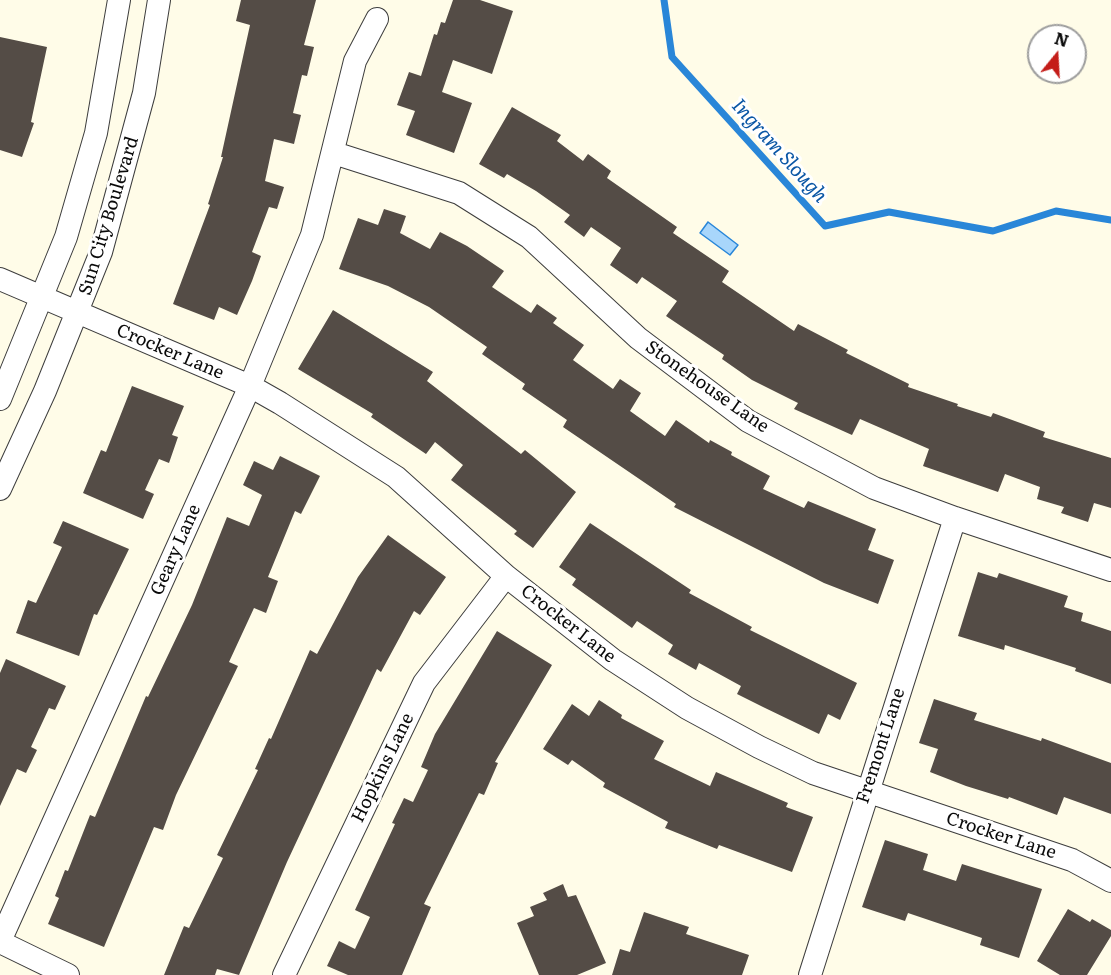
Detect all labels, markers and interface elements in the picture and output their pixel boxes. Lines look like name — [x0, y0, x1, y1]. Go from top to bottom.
north arrow — [1027, 24, 1087, 84]
text: N — [1052, 25, 1072, 52]
water label: Ingram Slough — [726, 94, 832, 208]
street label: Sun City Boulevard — [75, 134, 143, 298]
street label: Crocker Lane — [113, 320, 227, 384]
street label: Stonehouse Lane — [641, 336, 773, 438]
street label: Geary Lane — [146, 501, 206, 599]
street label: Crocker Lane — [516, 580, 620, 668]
street label: Fremont Lane — [852, 685, 910, 807]
street label: Hopkins Lane — [347, 710, 419, 826]
street label: Crocker Lane — [943, 808, 1059, 864]

